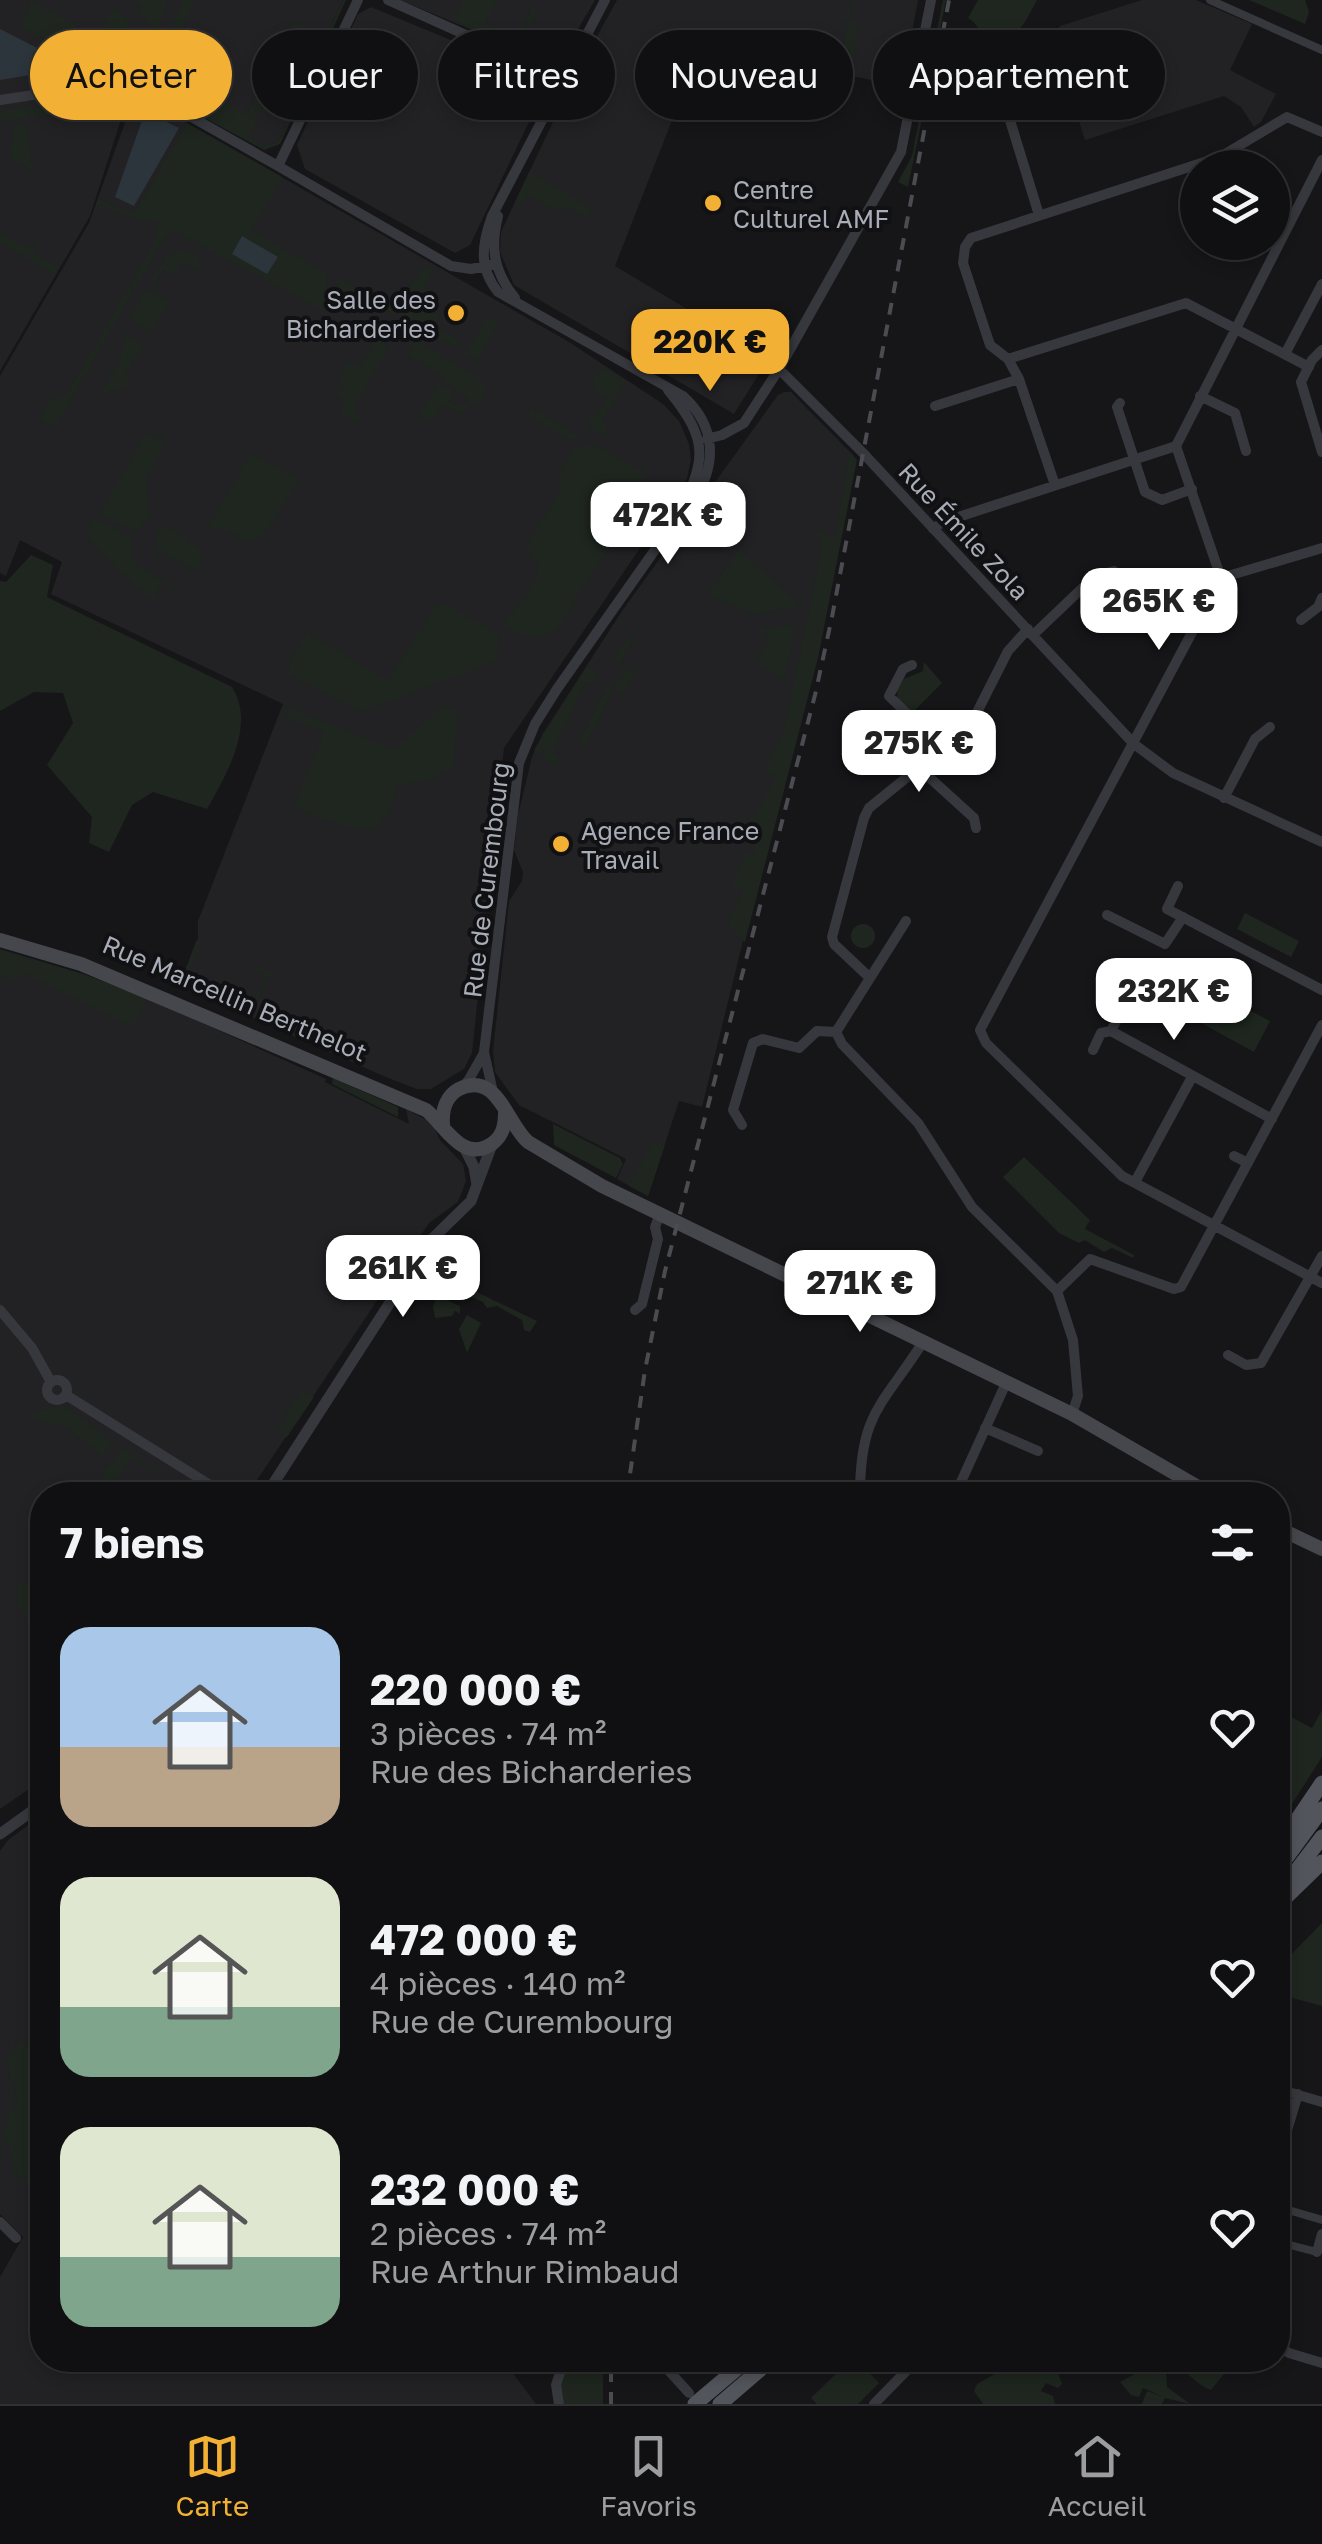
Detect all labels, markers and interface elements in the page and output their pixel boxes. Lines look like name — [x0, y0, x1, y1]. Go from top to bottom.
chip: Acheter — [30, 30, 232, 120]
chip: Louer — [252, 30, 418, 120]
chip: Filtres — [438, 30, 615, 120]
chip: Nouveau — [635, 30, 853, 120]
chip: Appartement — [873, 30, 1165, 120]
map controls — [1180, 150, 1290, 260]
button: layers — [1180, 150, 1290, 260]
place label: Centre Culturel AMF — [733, 174, 889, 234]
marker: Centre Culturel AMF — [702, 192, 724, 214]
place label: Salle des Bicharderies — [286, 284, 436, 344]
marker: Salle des Bicharderies — [445, 302, 467, 324]
pin: 220K € — [629, 309, 791, 394]
text: 220K € — [653, 322, 767, 360]
street label: Rue Émile Zola — [892, 456, 1036, 606]
pin: 472K € — [587, 482, 749, 567]
text: 472K € — [613, 495, 723, 533]
pin: 265K € — [1078, 568, 1240, 653]
text: 265K € — [1102, 581, 1216, 619]
pin: 275K € — [838, 710, 1000, 795]
text: 275K € — [864, 723, 974, 761]
street label: Rue de Curembourg — [456, 760, 516, 1000]
place label: Agence France Travail — [581, 815, 759, 875]
marker: Agence France Travail — [550, 833, 572, 855]
street label: Rue Marcellin Berthelot — [98, 928, 372, 1068]
pin: 232K € — [1093, 958, 1255, 1043]
text: 232K € — [1118, 971, 1230, 1009]
pin: 261K € — [322, 1235, 484, 1320]
text: 261K € — [348, 1248, 458, 1286]
pin: 271K € — [779, 1250, 941, 1335]
text: 271K € — [806, 1263, 914, 1301]
icon: filters — [1205, 1515, 1260, 1570]
text: 7 biens — [60, 1517, 204, 1567]
text: 220 000 € — [370, 1664, 581, 1714]
icon: home — [140, 1667, 260, 1787]
icon: heart — [1205, 1700, 1260, 1755]
text: 3 pièces · 74 m² — [370, 1714, 606, 1752]
text: Rue des Bicharderies — [370, 1752, 692, 1790]
text: 472 000 € — [370, 1914, 577, 1964]
icon: home — [140, 1917, 260, 2037]
icon: heart — [1205, 1950, 1260, 2005]
text: 4 pièces · 140 m² — [370, 1964, 626, 2002]
text: Rue de Curembourg — [370, 2002, 674, 2040]
text: 232 000 € — [370, 2164, 579, 2214]
icon: home — [140, 2167, 260, 2287]
icon: heart — [1205, 2200, 1260, 2255]
text: 2 pièces · 74 m² — [370, 2214, 606, 2252]
text: Rue Arthur Rimbaud — [370, 2252, 679, 2290]
tab: Carte — [176, 2429, 249, 2522]
tab: Favoris — [600, 2429, 697, 2522]
tab: Accueil — [1048, 2429, 1146, 2522]

